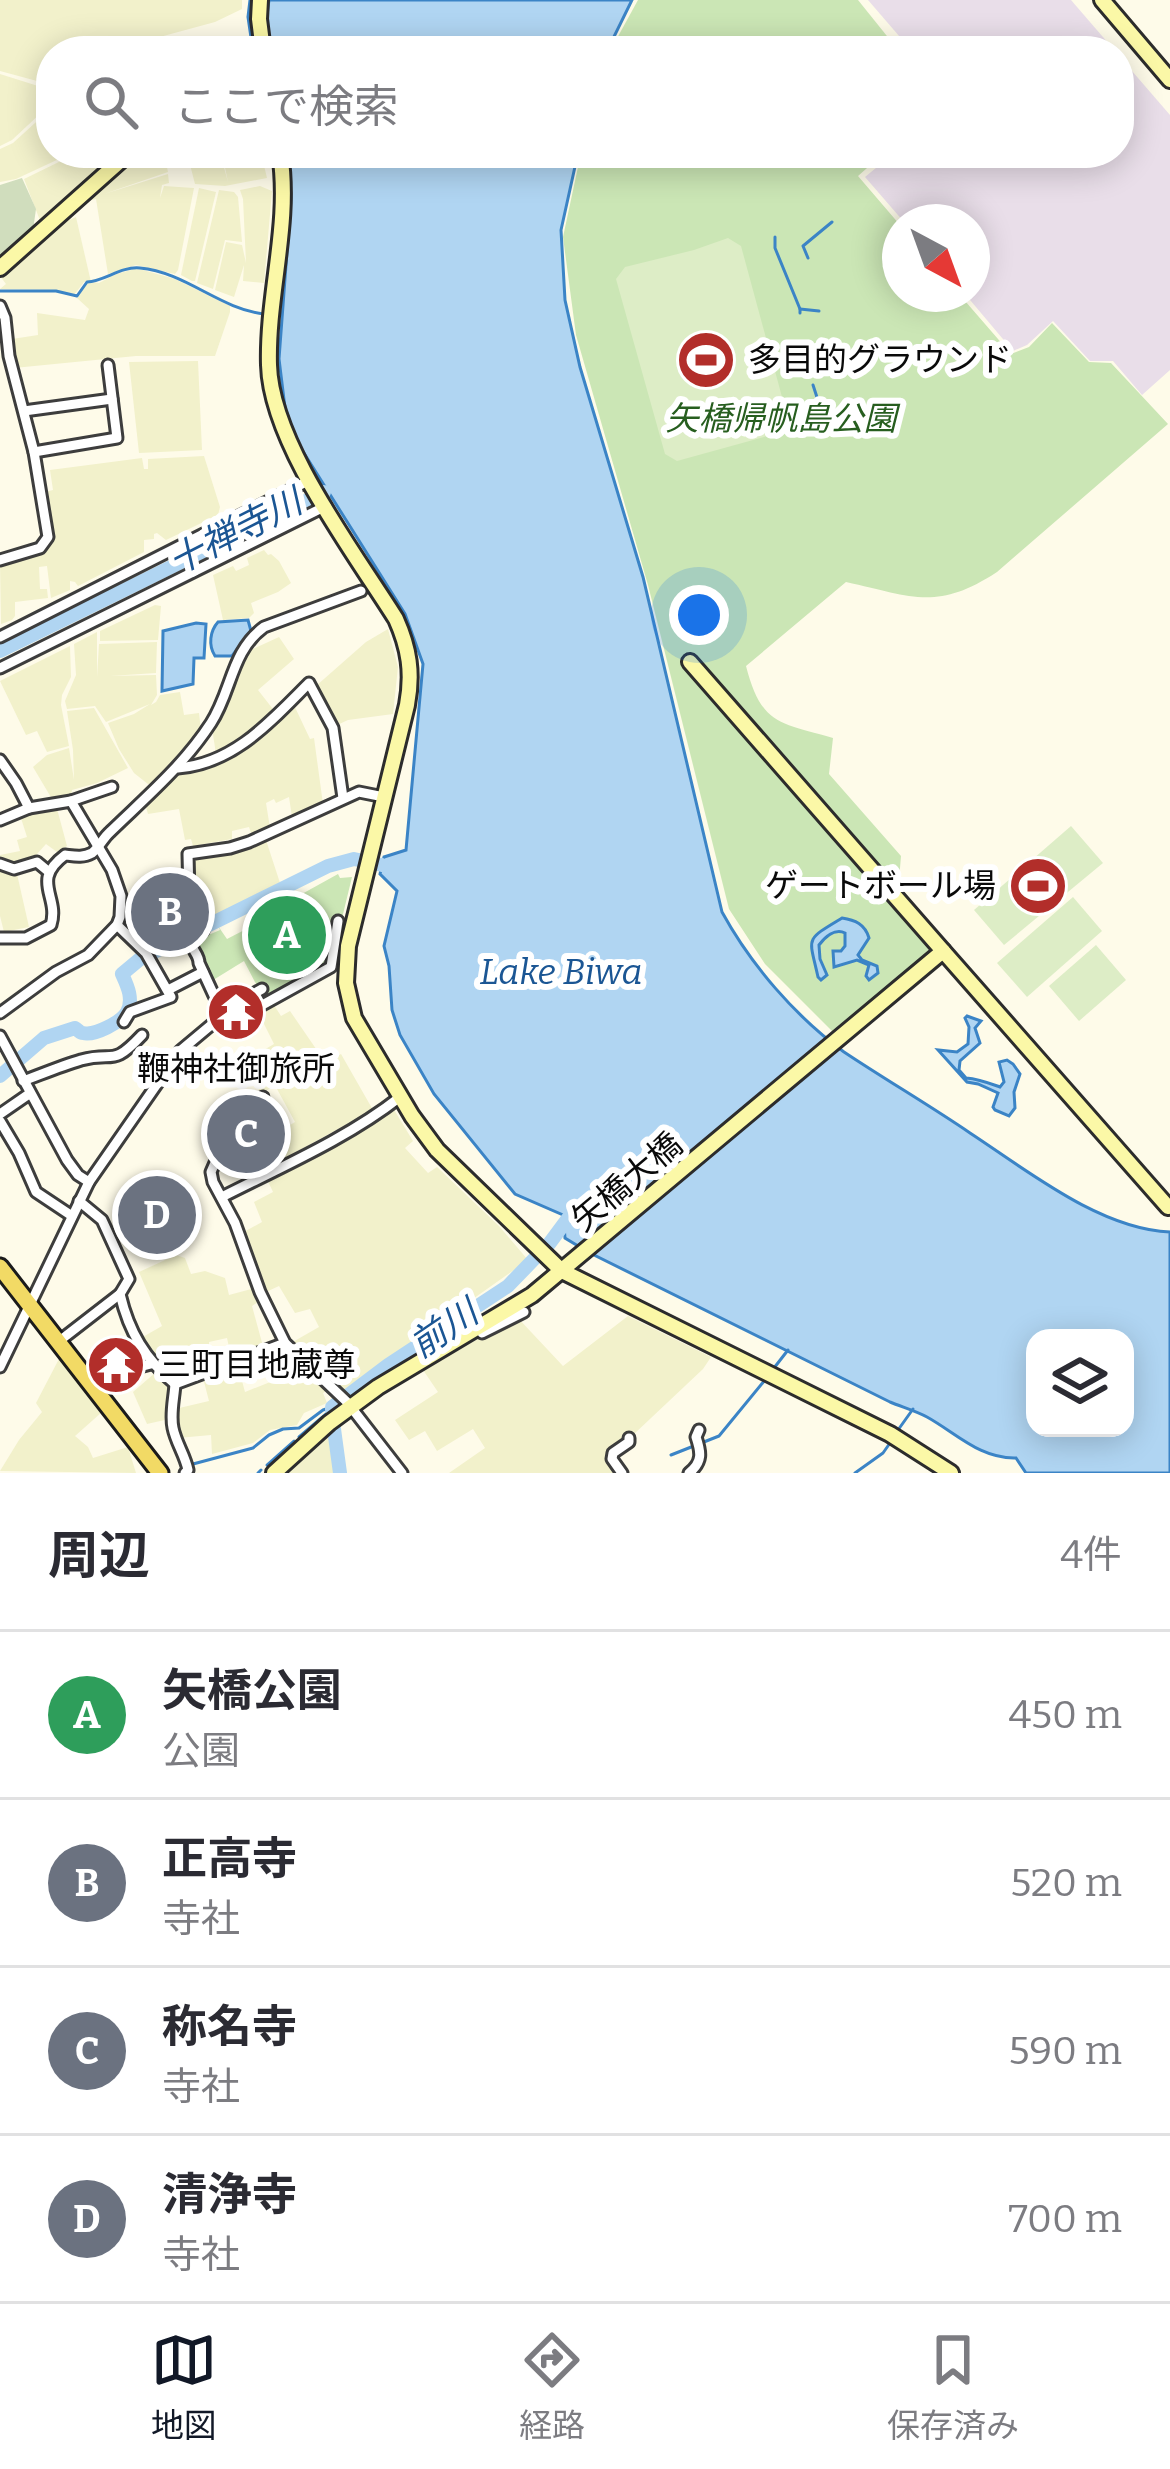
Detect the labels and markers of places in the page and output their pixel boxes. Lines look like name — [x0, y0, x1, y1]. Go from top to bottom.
sports icon: 多目的グラウンド — [675, 329, 737, 391]
place label: 多目的グラウンド — [748, 340, 1012, 380]
sports icon: ゲートボール場 — [1007, 855, 1069, 917]
place label: ゲートボール場 — [765, 866, 996, 906]
pin: B — [131, 867, 209, 957]
pin: A — [248, 890, 326, 980]
temple icon: 鞭神社御旅所 — [205, 981, 267, 1043]
place label: 鞭神社御旅所 — [137, 1049, 335, 1089]
pin: C — [207, 1089, 285, 1179]
pin: D — [118, 1170, 196, 1260]
temple icon: 三町目地蔵尊 — [85, 1334, 147, 1396]
place label: 三町目地蔵尊 — [158, 1345, 356, 1385]

